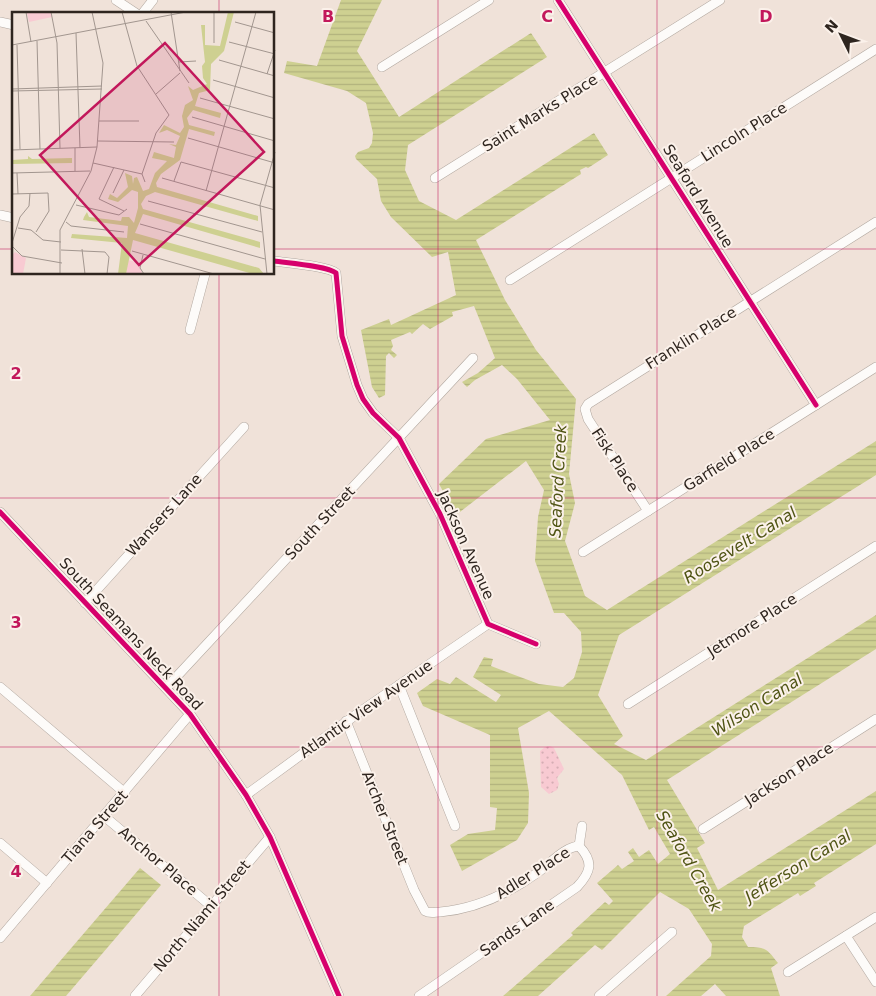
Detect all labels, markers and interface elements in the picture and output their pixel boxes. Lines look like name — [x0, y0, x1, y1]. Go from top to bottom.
text: B — [322, 7, 334, 26]
text: C — [541, 7, 553, 26]
text: D — [759, 7, 773, 26]
north arrow — [816, 10, 866, 60]
inset map — [12, 12, 275, 275]
text: N — [821, 17, 841, 36]
street label: Saint Marks Place — [479, 70, 601, 156]
street label: Lincoln Place — [698, 98, 790, 166]
street label: Seaford Avenue — [659, 141, 737, 251]
street label: Franklin Place — [642, 303, 740, 373]
text: 2 — [10, 364, 22, 383]
water label: Seaford Creek — [546, 423, 571, 538]
street label: Fisk Place — [588, 425, 642, 495]
street label: Garfield Place — [680, 425, 778, 495]
street label: Wansers Lane — [122, 470, 206, 560]
street label: South Street — [281, 482, 359, 563]
street label: Jackson Avenue — [433, 487, 498, 602]
water label: Roosevelt Canal — [680, 502, 800, 587]
street label: South Seamans Neck Road — [56, 554, 206, 714]
street label: Jetmore Place — [703, 589, 800, 661]
text: 3 — [10, 613, 22, 632]
street label: Atlantic View Avenue — [296, 656, 436, 762]
water label: Wilson Canal — [708, 669, 806, 740]
street label: Jackson Place — [741, 739, 837, 810]
street label: Archer Street — [358, 768, 412, 868]
street label: Tiana Street — [58, 787, 132, 868]
water label: Seaford Creek — [652, 807, 726, 916]
street label: Anchor Place — [115, 823, 201, 899]
water label: Jefferson Canal — [739, 826, 855, 908]
street label: Adler Place — [493, 843, 573, 903]
street label: North Niami Street — [150, 856, 254, 976]
text: 4 — [10, 862, 22, 881]
street label: Sands Lane — [476, 896, 558, 960]

